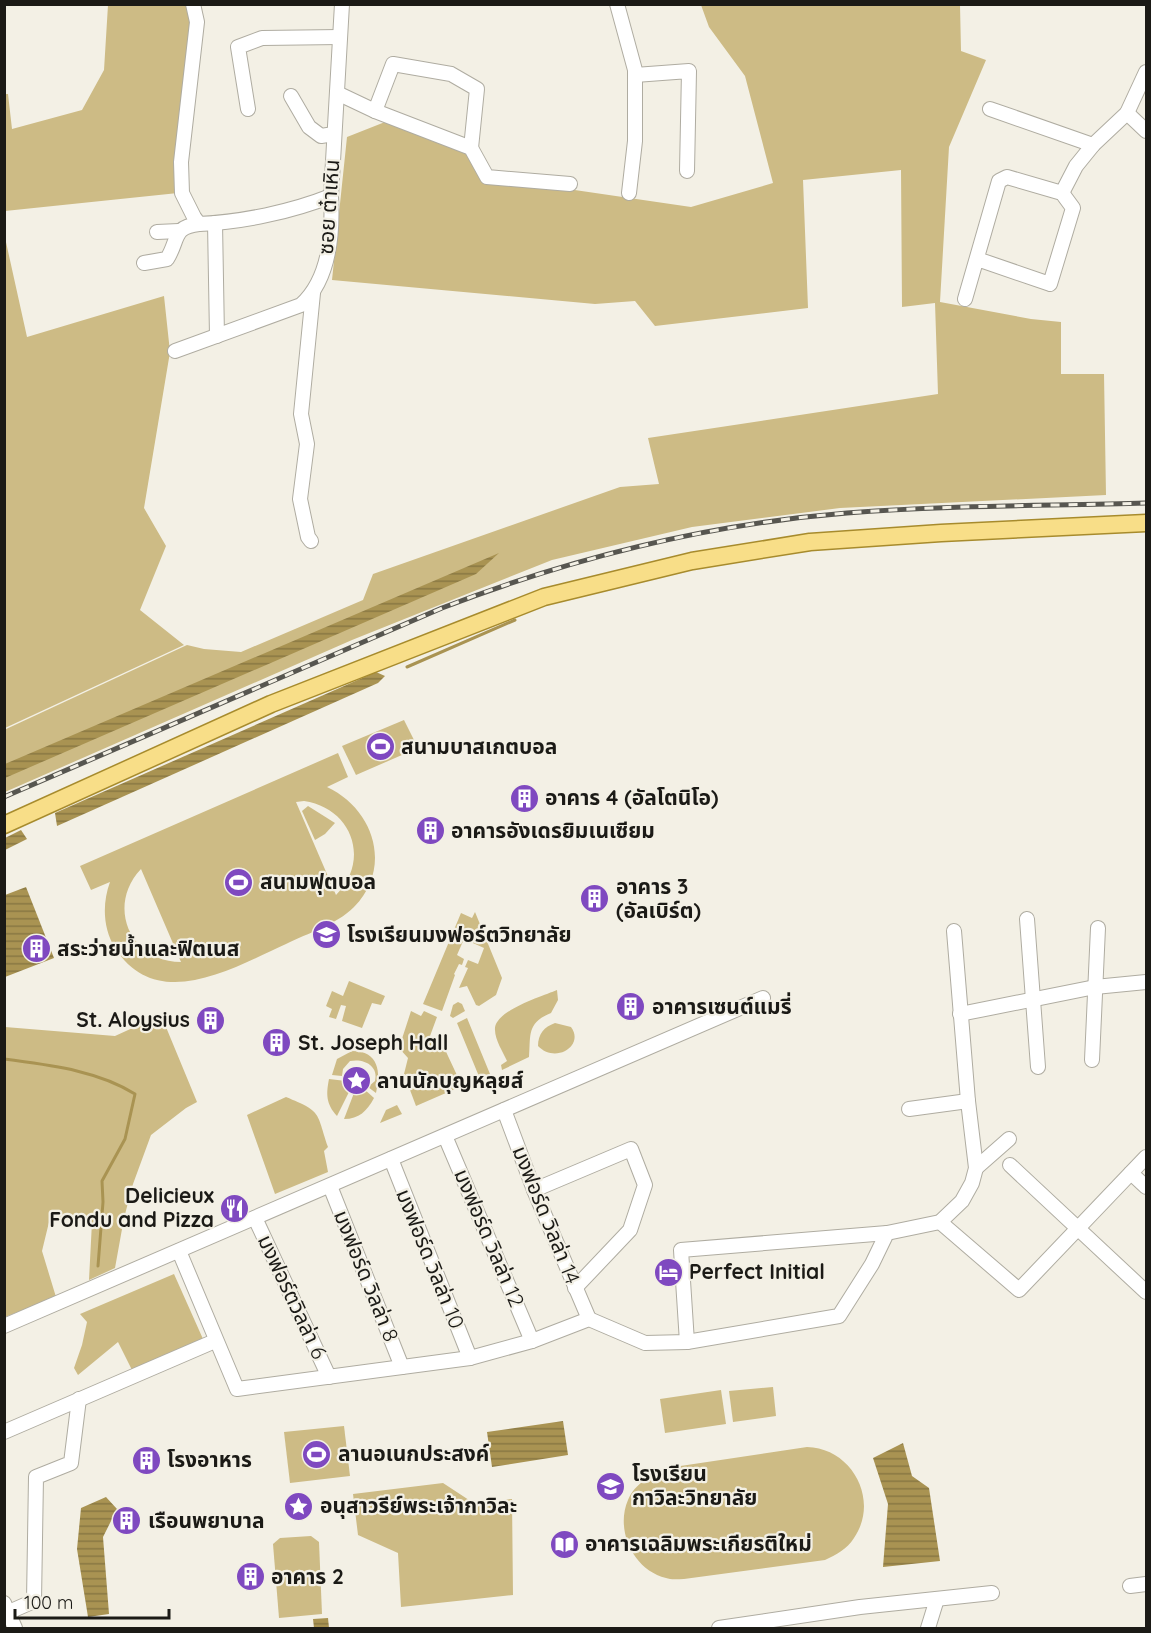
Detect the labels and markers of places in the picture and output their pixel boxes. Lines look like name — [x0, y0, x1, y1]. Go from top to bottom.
sports icon: สนามบาสเกตบอล — [364, 731, 396, 763]
place label: สนามบาสเกตบอล — [401, 733, 557, 759]
building icon: อาคาร 4 (อัลโตนิโอ) — [508, 782, 540, 814]
place label: อาคาร 4 (อัลโตนิโอ) — [545, 784, 718, 810]
building icon: อาคารอังเดรยิมเนเซียม — [414, 815, 446, 847]
place label: อาคารอังเดรยิมเนเซียม — [451, 817, 655, 843]
sports icon: สนามฟุตบอล — [223, 866, 255, 898]
place label: สนามฟุตบอล — [260, 868, 376, 895]
place label: อาคาร 3 (อัลเบิร์ต) — [616, 873, 701, 923]
building icon: อาคาร 3 (อัลเบิร์ต) — [579, 883, 611, 915]
school or university icon: โรงเรียนมงฟอร์ตวิทยาลัย — [310, 919, 342, 951]
place label: โรงเรียนมงฟอร์ตวิทยาลัย — [347, 921, 572, 947]
building icon: สระว่ายน้ำและฟิตเนส — [20, 933, 52, 965]
place label: สระว่ายน้ำและฟิตเนส — [57, 934, 240, 961]
building icon: อาคารเซนต์แมรี่ — [615, 991, 647, 1023]
place label: อาคารเซนต์แมรี่ — [652, 992, 792, 1019]
building icon: St. Aloysius — [195, 1004, 227, 1036]
place label: St. Aloysius — [76, 1006, 190, 1032]
building icon: St. Joseph Hall — [261, 1027, 293, 1059]
place label: St. Joseph Hall — [298, 1029, 448, 1055]
place icon: ลานนักบุญหลุยส์ — [340, 1065, 372, 1097]
place label: ลานนักบุญหลุยส์ — [377, 1067, 524, 1094]
place label: Delicieux Fondu and Pizza — [49, 1182, 214, 1232]
restaurant icon: Delicieux Fondu and Pizza — [219, 1192, 251, 1224]
hotel icon: Perfect Initial — [652, 1256, 684, 1288]
place label: Perfect Initial — [689, 1258, 825, 1284]
sports icon: ลานอเนกประสงค์ — [301, 1438, 333, 1470]
place label: ลานอเนกประสงค์ — [338, 1440, 489, 1466]
building icon: โรงอาหาร — [130, 1444, 162, 1476]
place label: โรงอาหาร — [167, 1446, 252, 1472]
place label: โรงเรียน กาวิละวิทยาลัย — [632, 1460, 757, 1510]
school or university icon: โรงเรียน กาวิละวิทยาลัย — [595, 1470, 627, 1502]
place icon: อนุสาวรีย์พระเจ้ากาวิละ — [283, 1490, 315, 1522]
place label: อนุสาวรีย์พระเจ้ากาวิละ — [320, 1492, 517, 1519]
building icon: เรือนพยาบาล — [111, 1505, 143, 1537]
place label: เรือนพยาบาล — [148, 1507, 264, 1533]
library icon: อาคารเฉลิมพระเกียรติใหม่ — [548, 1528, 580, 1560]
place label: อาคารเฉลิมพระเกียรติใหม่ — [585, 1530, 812, 1556]
building icon: อาคาร 2 — [234, 1561, 266, 1593]
place label: อาคาร 2 — [271, 1563, 344, 1589]

